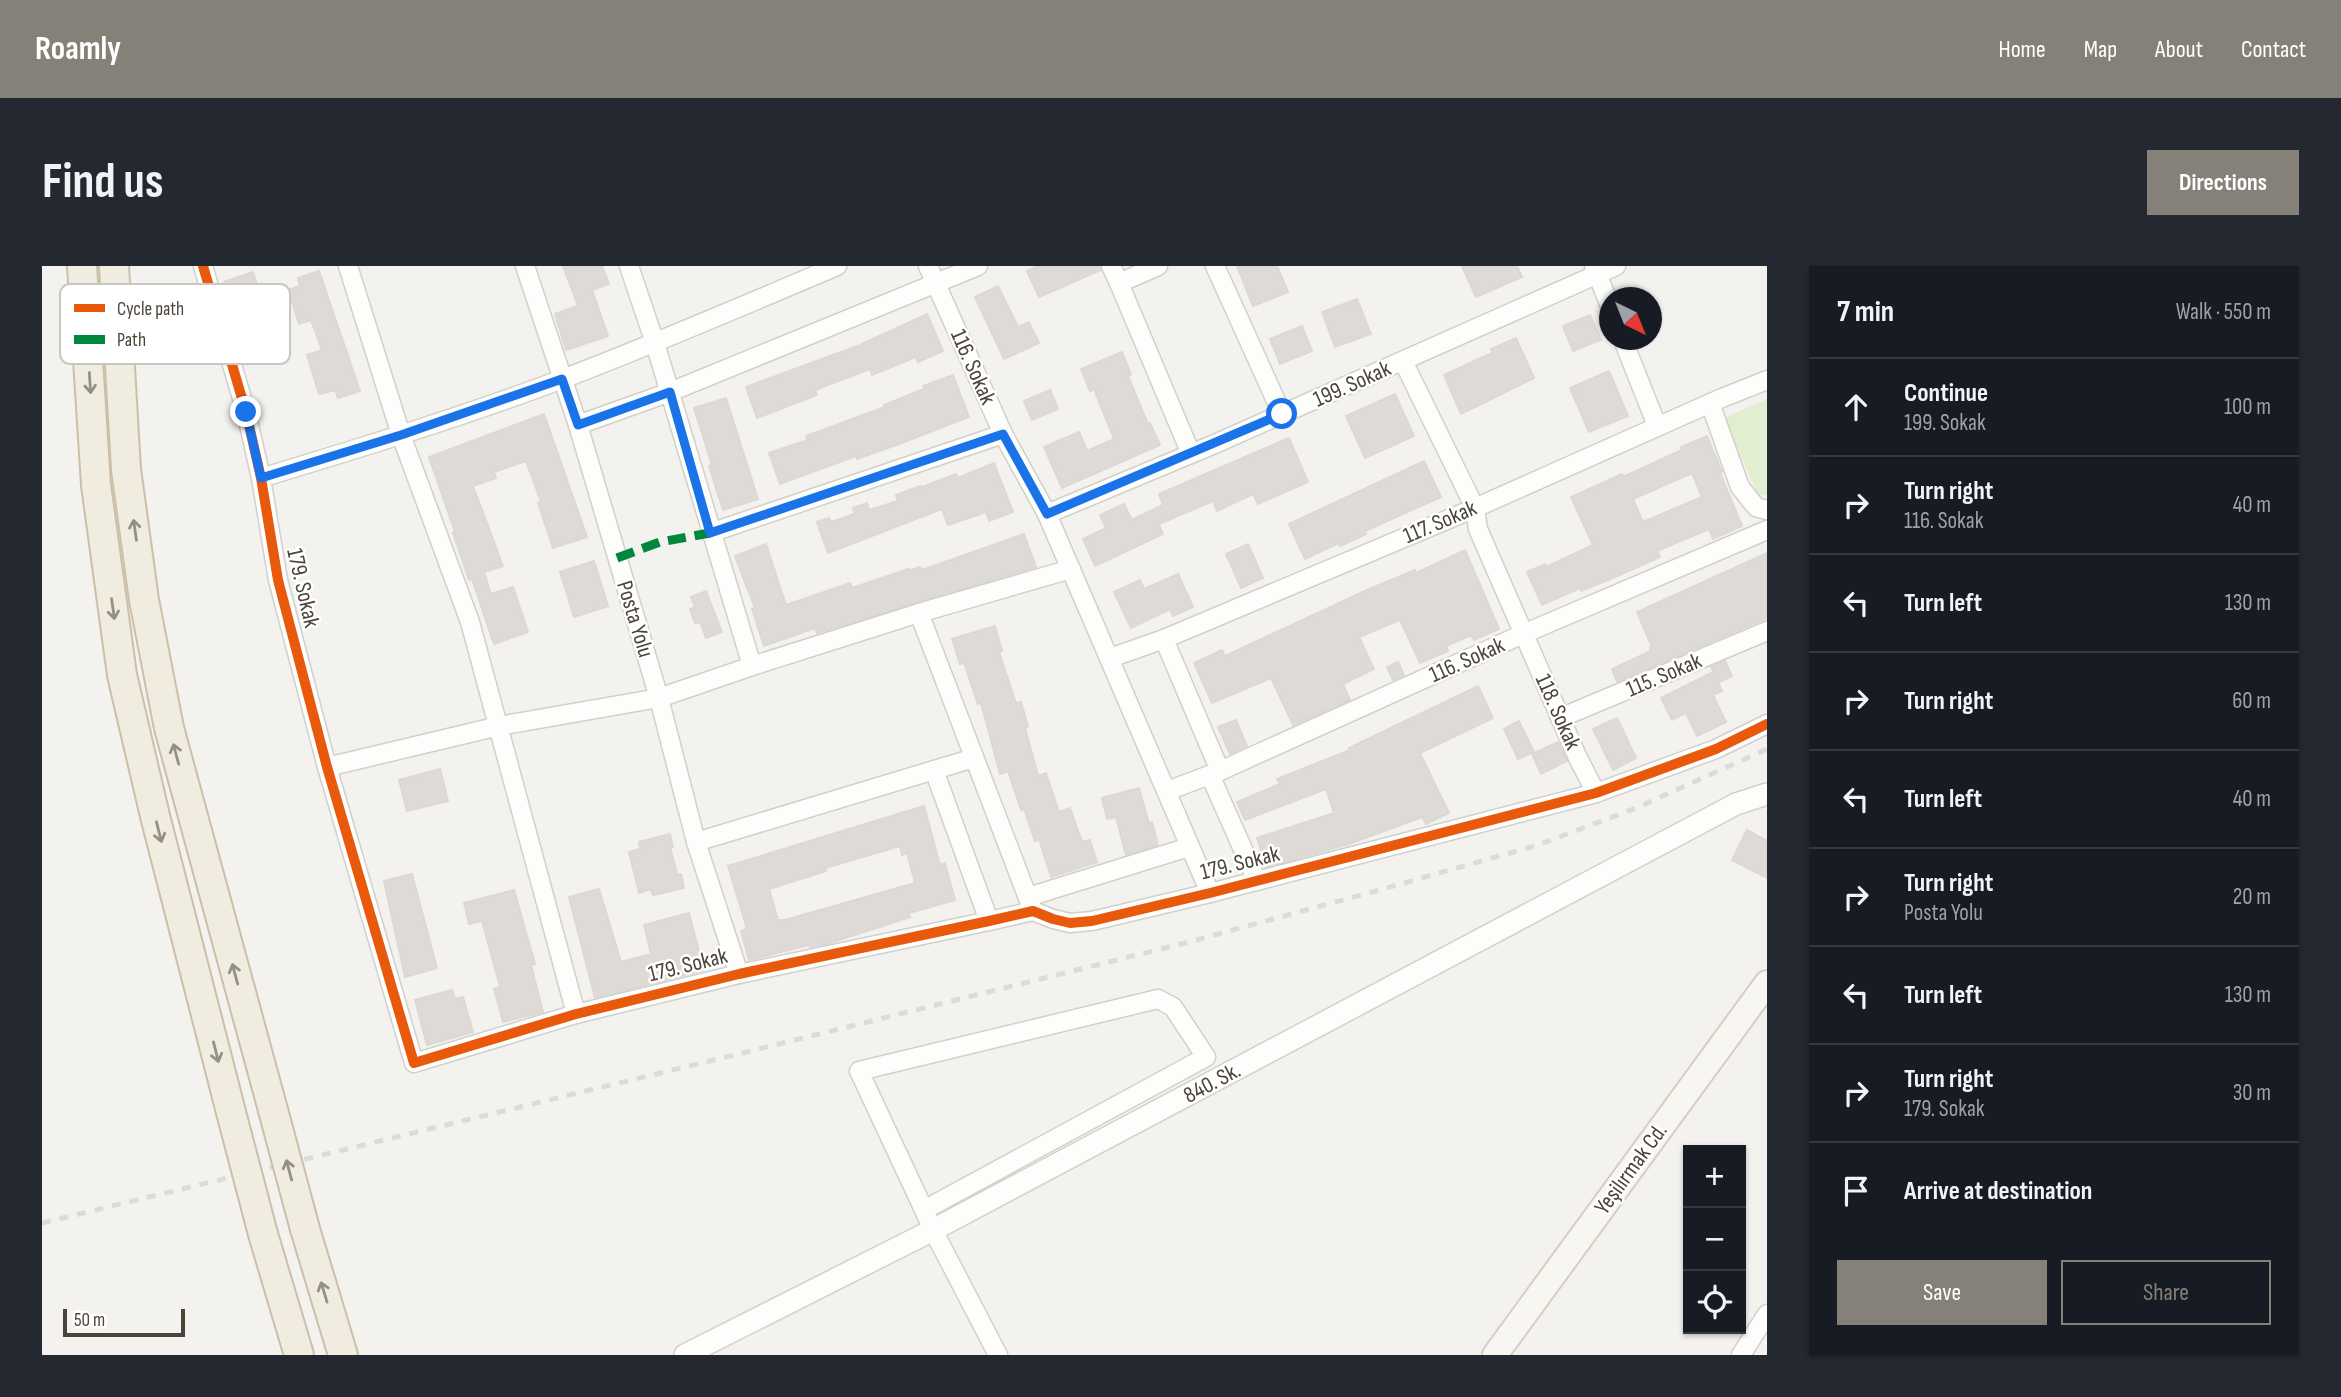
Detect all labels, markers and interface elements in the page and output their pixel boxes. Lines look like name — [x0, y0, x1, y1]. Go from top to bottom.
text: Roamly — [35, 29, 121, 69]
text: Home — [1998, 35, 2046, 64]
text: Map — [2084, 35, 2117, 64]
text: About — [2155, 35, 2203, 64]
text: Contact — [2241, 35, 2306, 64]
button: Directions — [2147, 150, 2299, 215]
text: Find us — [42, 153, 164, 212]
legend — [60, 284, 290, 364]
north arrow — [1599, 287, 1662, 350]
text: 7 min — [1837, 294, 1894, 330]
text: Cycle path — [117, 298, 184, 321]
text: Walk · 550 m — [2176, 298, 2271, 326]
street label: 116. Sokak — [944, 325, 1002, 409]
text: Path — [117, 329, 146, 352]
street label: 199. Sokak — [1309, 355, 1395, 413]
one-way arrow — [83, 371, 96, 394]
text: Continue — [1904, 378, 1988, 409]
icon: ahead — [1837, 388, 1875, 426]
text: 100 m — [2224, 393, 2271, 421]
route end — [230, 396, 261, 427]
route start — [1266, 398, 1297, 429]
text: 199. Sokak — [1904, 409, 1986, 437]
text: Turn right — [1904, 476, 1993, 507]
icon: right — [1837, 486, 1875, 524]
text: 40 m — [2233, 491, 2271, 519]
street label: 117. Sokak — [1399, 494, 1481, 550]
text: 116. Sokak — [1904, 507, 1983, 535]
one-way arrow — [128, 520, 141, 542]
street label: 179. Sokak — [280, 546, 326, 631]
street label: Posta Yolu — [610, 577, 660, 661]
icon: left — [1837, 584, 1875, 622]
text: Turn left — [1904, 588, 1982, 619]
text: 130 m — [2225, 589, 2271, 617]
one-way arrow — [107, 597, 120, 620]
street label: 116. Sokak — [1425, 631, 1509, 689]
street label: 115. Sokak — [1622, 647, 1706, 703]
street label: 118. Sokak — [1529, 670, 1587, 754]
icon: right — [1837, 682, 1875, 720]
text: Turn right — [1904, 686, 1993, 717]
text: 60 m — [2232, 687, 2271, 715]
one-way arrow — [169, 743, 182, 766]
icon: left — [1837, 780, 1875, 818]
text: Turn left — [1904, 784, 1982, 815]
text: 40 m — [2233, 785, 2271, 813]
one-way arrow — [153, 820, 166, 843]
street label: 179. Sokak — [1197, 840, 1283, 886]
text: Turn right — [1904, 868, 1993, 899]
icon: right — [1837, 878, 1875, 916]
text: 20 m — [2233, 883, 2271, 911]
text: Posta Yolu — [1904, 899, 1983, 927]
street label: 179. Sokak — [645, 942, 731, 988]
one-way arrow — [228, 963, 241, 985]
icon: left — [1837, 976, 1875, 1014]
text: Turn left — [1904, 980, 1982, 1011]
text: 130 m — [2225, 981, 2271, 1009]
one-way arrow — [210, 1040, 223, 1063]
street label: 840. Sk. — [1179, 1056, 1245, 1110]
text: Turn right — [1904, 1064, 1993, 1095]
icon: right — [1837, 1074, 1875, 1112]
text: 30 m — [2233, 1079, 2271, 1107]
text: 179. Sokak — [1904, 1095, 1985, 1123]
street label: Yeşilırmak Cd. — [1588, 1118, 1674, 1220]
map controls — [1683, 1145, 1746, 1334]
button: + — [1683, 1145, 1746, 1208]
one-way arrow — [282, 1159, 295, 1181]
icon: arrive — [1837, 1172, 1875, 1210]
text: Arrive at destination — [1904, 1176, 2092, 1207]
button: − — [1683, 1208, 1746, 1271]
button: Save — [1837, 1260, 2047, 1325]
button: Share — [2061, 1260, 2271, 1325]
button: locate — [1683, 1271, 1746, 1334]
one-way arrow — [316, 1281, 329, 1303]
scale bar — [63, 1306, 186, 1338]
text: 50 m — [74, 1309, 105, 1332]

